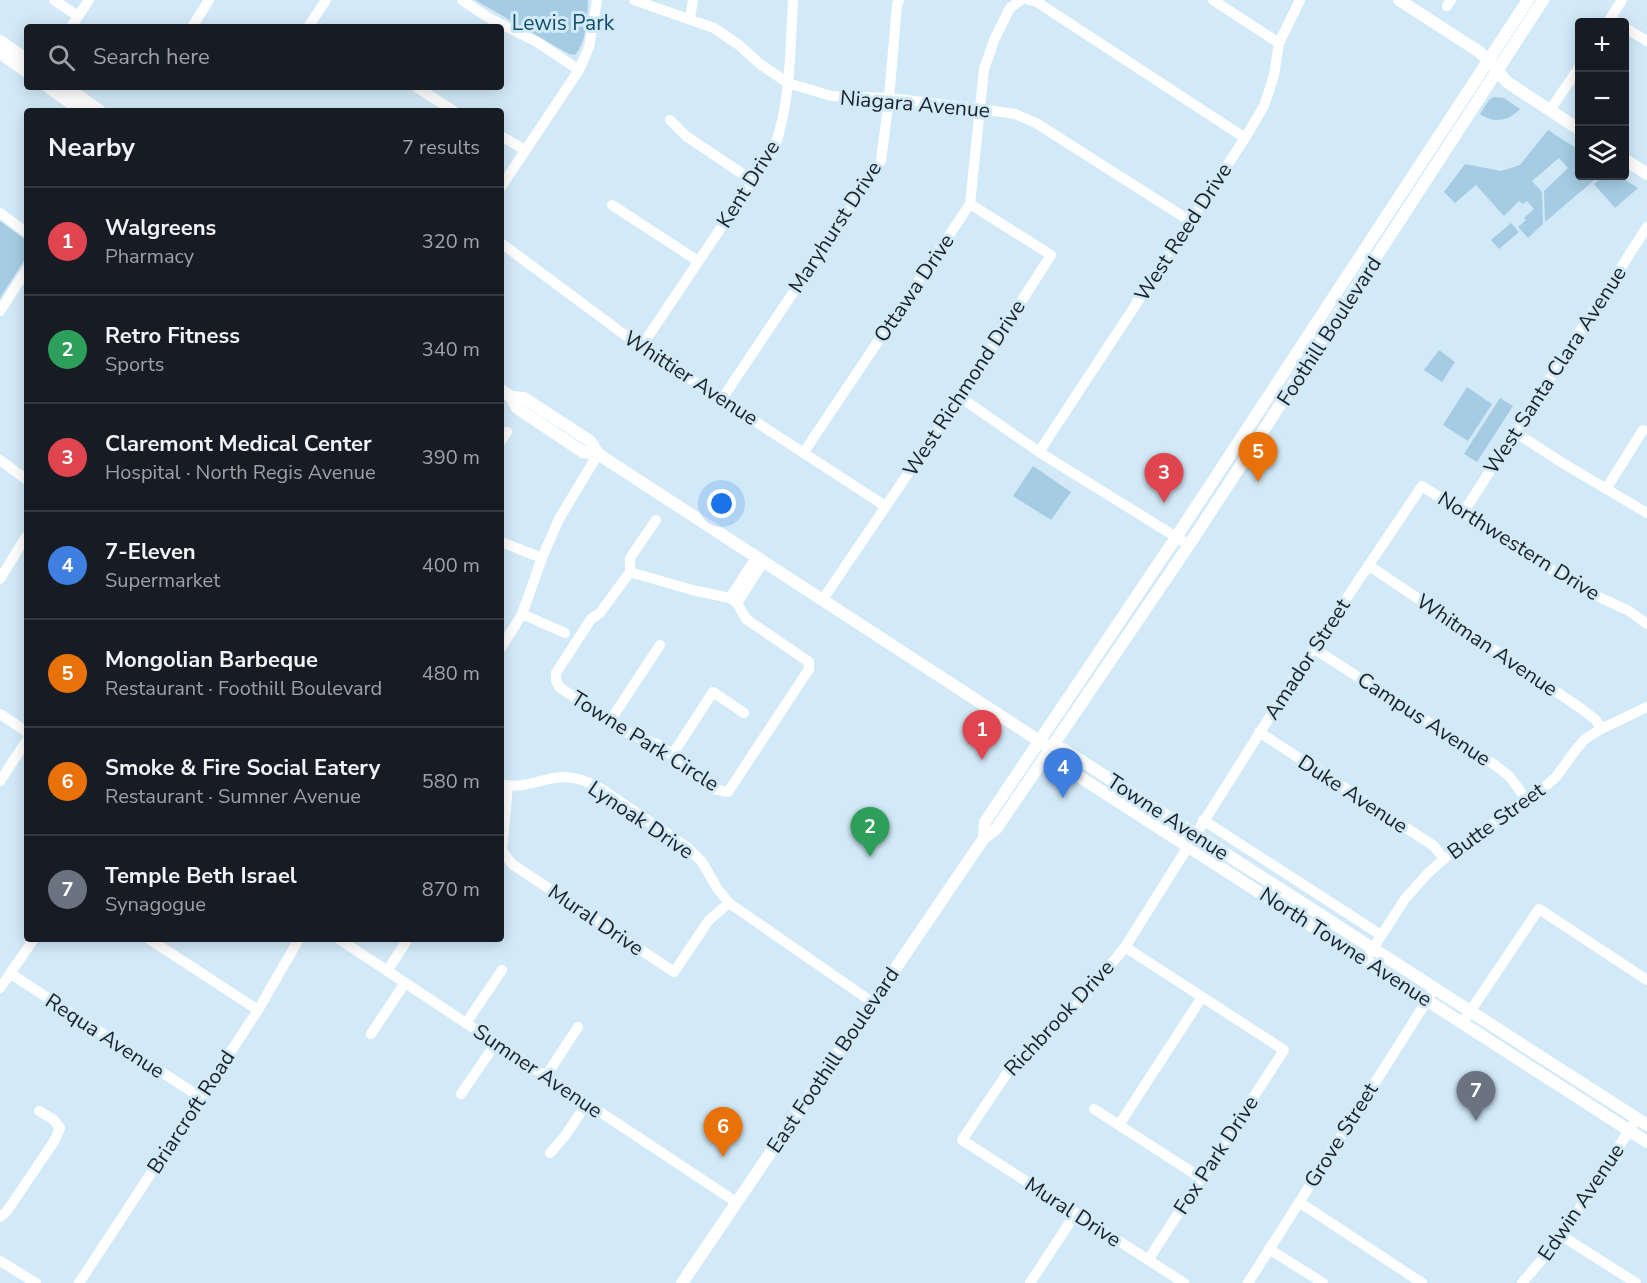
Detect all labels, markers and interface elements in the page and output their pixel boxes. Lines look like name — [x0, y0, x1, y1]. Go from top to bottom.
park label: Lewis Park — [512, 9, 615, 37]
map controls — [1575, 18, 1629, 180]
button: + — [1575, 18, 1629, 72]
search box — [24, 24, 504, 90]
icon: search — [45, 41, 78, 74]
text: Search here — [93, 42, 210, 72]
button: − — [1575, 72, 1629, 126]
street label: Niagara Avenue — [839, 83, 991, 125]
button: layers — [1575, 126, 1629, 180]
text: Nearby — [48, 130, 135, 165]
text: 7 results — [402, 134, 480, 161]
street label: Kent Drive — [710, 135, 786, 233]
street label: Maryhurst Drive — [782, 156, 888, 298]
street label: West Reed Drive — [1128, 158, 1238, 306]
text: Walgreens — [105, 213, 216, 243]
text: 1 — [62, 228, 74, 255]
text: 320 m — [422, 228, 480, 255]
street label: Ottawa Drive — [867, 228, 961, 348]
text: Pharmacy — [105, 243, 194, 270]
street label: Foothill Boulevard — [1270, 251, 1388, 411]
street label: West Santa Clara Avenue — [1477, 261, 1633, 479]
street label: West Richmond Drive — [896, 294, 1032, 482]
text: Retro Fitness — [105, 321, 240, 351]
street label: Whittier Avenue — [618, 324, 764, 432]
text: 2 — [62, 336, 74, 363]
text: 340 m — [422, 336, 480, 363]
text: Sports — [105, 351, 164, 378]
text: Claremont Medical Center — [105, 429, 372, 459]
pin: 5 — [1238, 432, 1278, 482]
text: 3 — [62, 444, 74, 471]
text: 390 m — [422, 444, 480, 471]
pin: 3 — [1144, 454, 1184, 503]
text: Hospital · North Regis Avenue — [105, 459, 376, 486]
street label: Northwestern Drive — [1433, 485, 1605, 607]
your location — [707, 489, 736, 518]
text: 7-Eleven — [105, 537, 196, 567]
text: 4 — [62, 552, 74, 579]
text: 400 m — [422, 552, 480, 579]
text: Supermarket — [105, 567, 220, 594]
street label: Whitman Avenue — [1411, 587, 1563, 703]
street label: Amador Street — [1258, 593, 1357, 725]
text: Mongolian Barbeque — [105, 645, 318, 675]
text: 5 — [62, 660, 74, 687]
text: 480 m — [422, 660, 480, 687]
street label: Campus Avenue — [1352, 665, 1496, 773]
text: Restaurant · Foothill Boulevard — [105, 675, 382, 702]
street label: Towne Park Circle — [566, 684, 724, 798]
pin: 1 — [962, 710, 1002, 760]
pin: 4 — [1044, 748, 1082, 798]
street label: Duke Avenue — [1293, 748, 1413, 840]
text: Smoke & Fire Social Eatery — [105, 753, 380, 783]
street label: Towne Avenue — [1102, 767, 1234, 867]
text: 6 — [62, 768, 74, 795]
text: 580 m — [422, 768, 480, 795]
street label: Lynoak Drive — [583, 774, 699, 866]
street label: Butte Street — [1442, 776, 1551, 866]
text: Restaurant · Sumner Avenue — [105, 783, 361, 810]
pin: 2 — [850, 808, 890, 857]
text: Temple Beth Israel — [105, 861, 297, 891]
text: 7 — [62, 876, 74, 903]
text: 870 m — [422, 876, 480, 903]
street label: Mural Drive — [543, 878, 649, 962]
street label: North Towne Avenue — [1254, 881, 1438, 1013]
text: Synagogue — [105, 891, 206, 918]
street label: Richbrook Drive — [998, 954, 1120, 1082]
street label: East Foothill Boulevard — [760, 962, 906, 1158]
street label: Requa Avenue — [40, 987, 170, 1085]
street label: Sumner Avenue — [468, 1017, 608, 1125]
street label: Briarcroft Road — [141, 1045, 241, 1179]
pin: 7 — [1456, 1072, 1496, 1121]
street label: Grove Street — [1298, 1077, 1385, 1193]
street label: Fox Park Drive — [1167, 1090, 1265, 1220]
pin: 6 — [704, 1108, 742, 1157]
street label: Edwin Avenue — [1531, 1138, 1631, 1266]
street label: Mural Drive — [1019, 1170, 1127, 1254]

